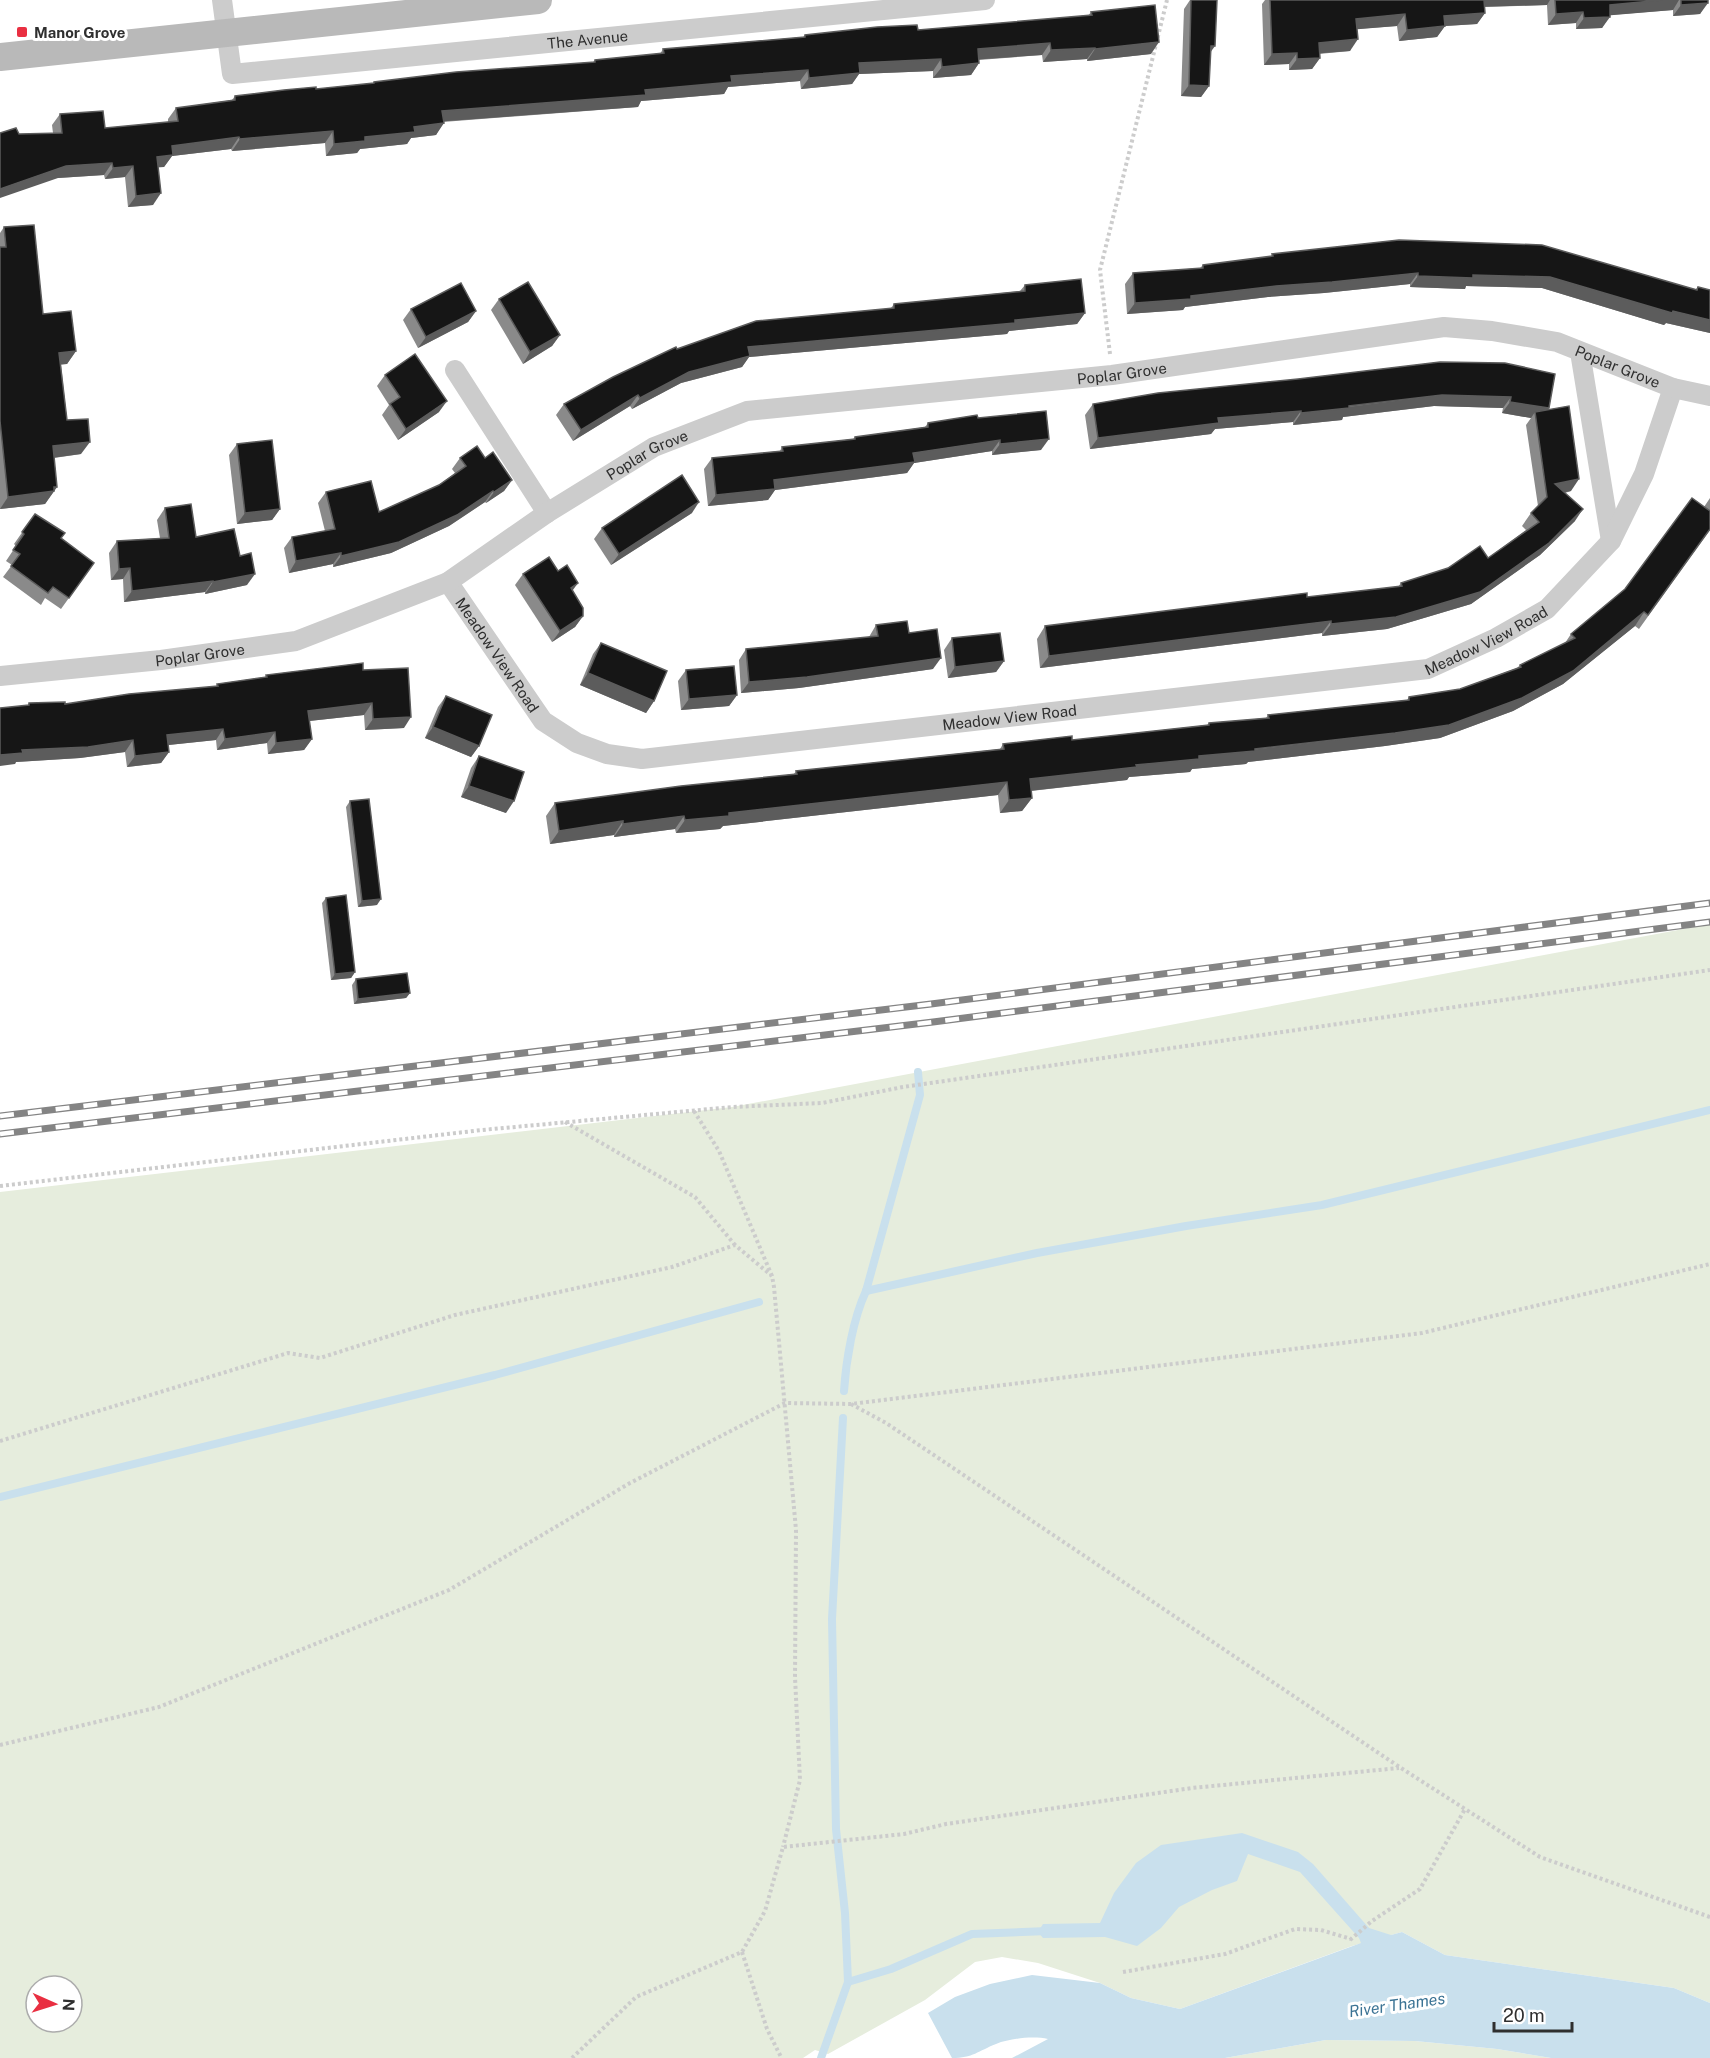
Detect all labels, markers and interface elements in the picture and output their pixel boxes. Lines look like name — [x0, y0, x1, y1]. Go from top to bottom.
place label: Manor Grove — [34, 24, 126, 41]
marker: Manor Grove — [15, 25, 29, 39]
street label: The Avenue — [546, 27, 629, 51]
street label: Poplar Grove — [1573, 342, 1663, 391]
street label: Poplar Grove — [1076, 359, 1168, 387]
street label: Poplar Grove — [603, 426, 690, 483]
street label: Meadow View Road — [452, 594, 543, 715]
street label: Meadow View Road — [1422, 602, 1550, 678]
street label: Poplar Grove — [154, 640, 246, 669]
street label: Meadow View Road — [941, 701, 1078, 733]
north arrow — [24, 1974, 84, 2034]
water label: River Thames — [1348, 1989, 1446, 2021]
scale bar — [1494, 1995, 1572, 2033]
text: N — [59, 1998, 78, 2012]
text: 20 m — [1503, 2005, 1545, 2026]

